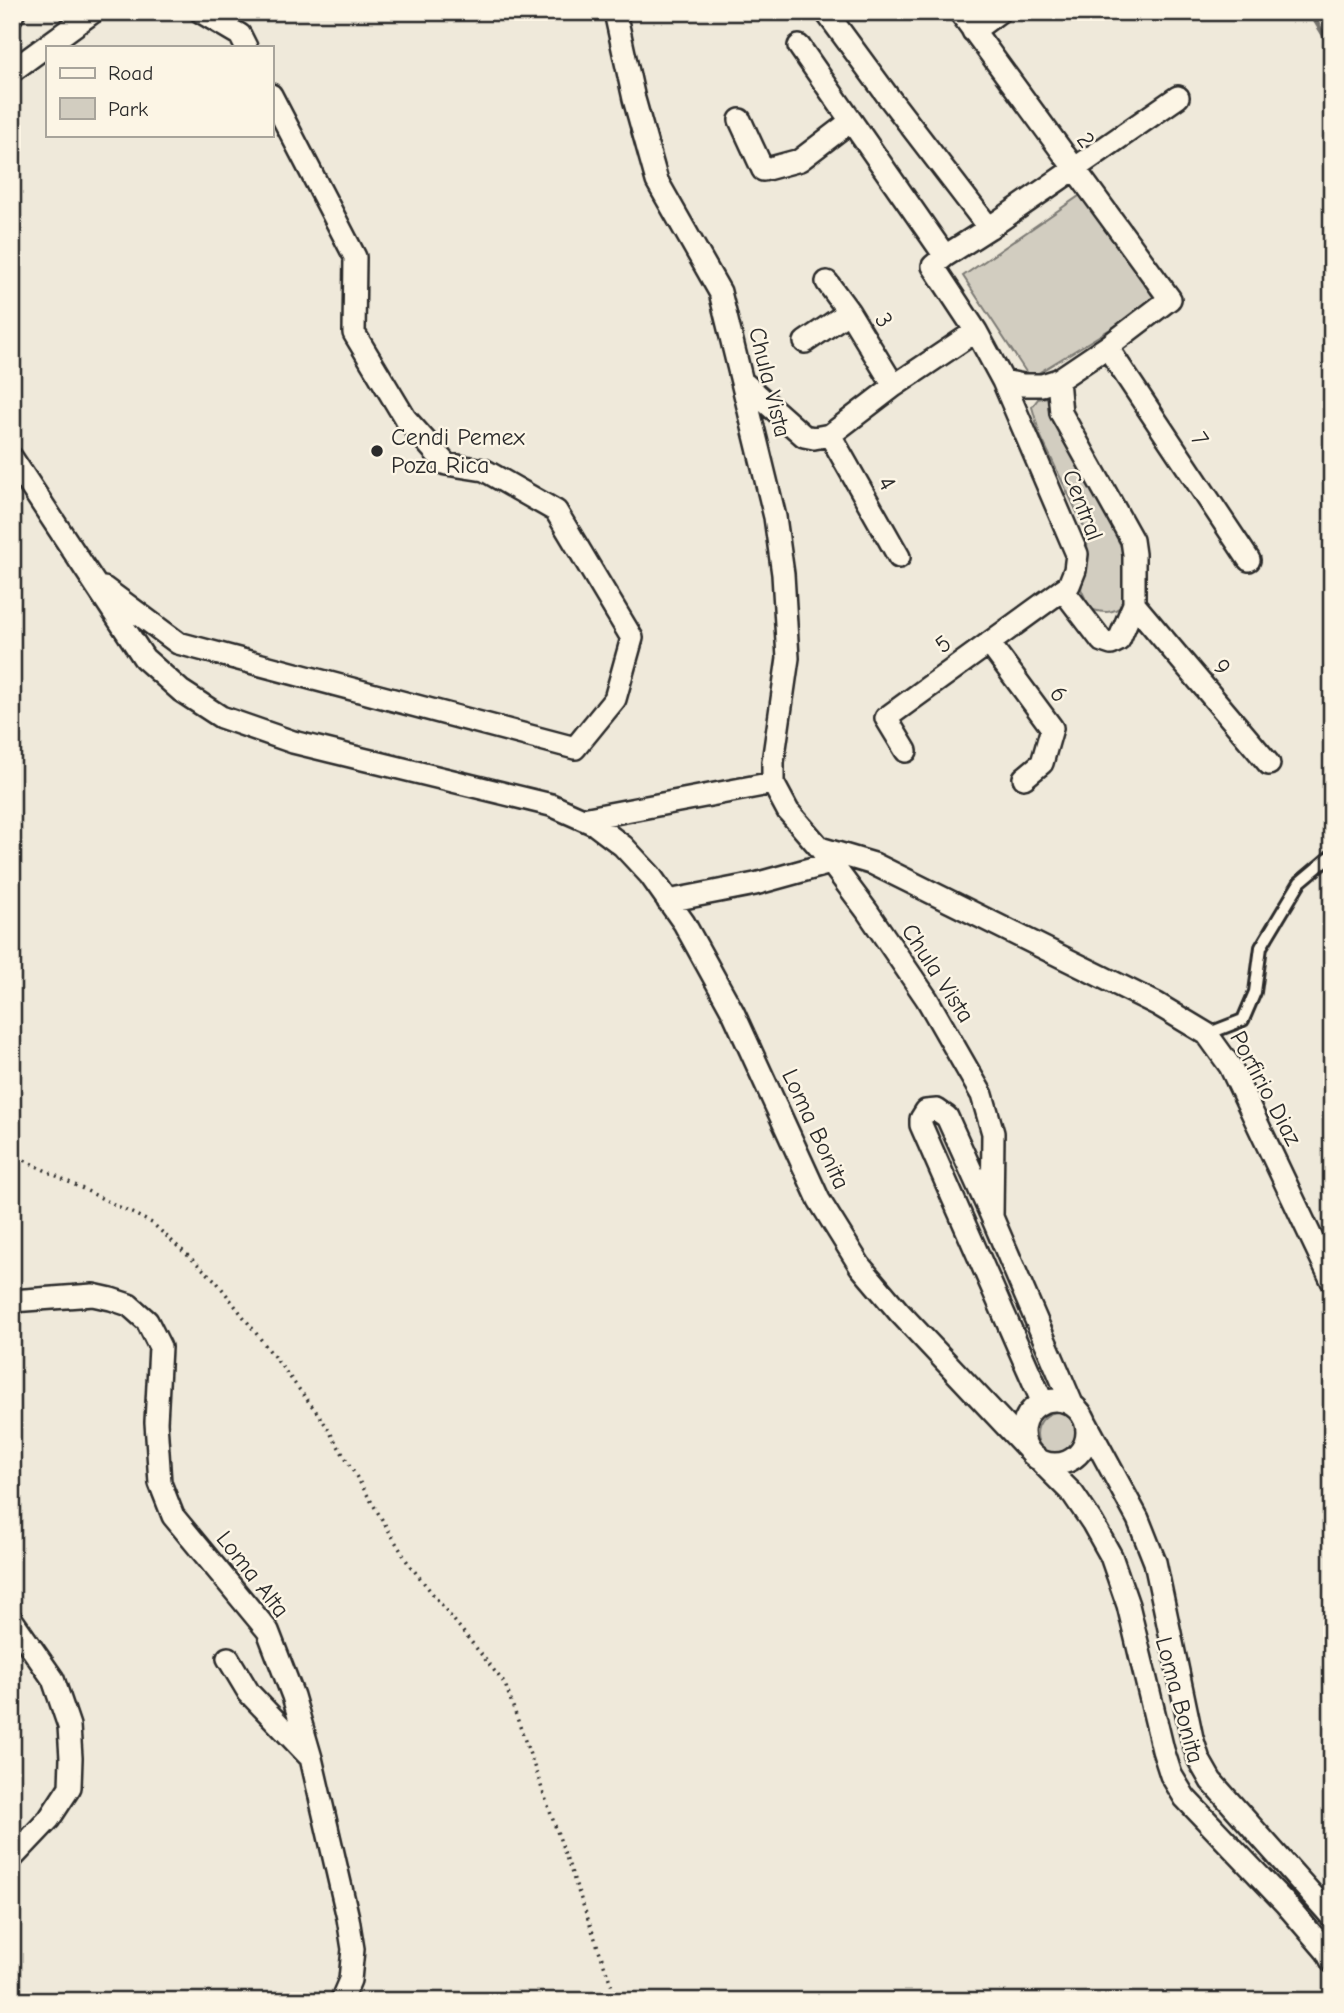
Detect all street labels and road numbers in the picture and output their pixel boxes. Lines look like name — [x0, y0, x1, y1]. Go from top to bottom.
street label: 2 — [1071, 127, 1101, 153]
street label: 3 — [869, 307, 899, 333]
street label: Chula Vista — [743, 324, 797, 440]
street label: 7 — [1185, 426, 1215, 452]
street label: Central — [1057, 466, 1109, 544]
street label: 4 — [872, 471, 902, 495]
street label: 5 — [930, 629, 956, 659]
street label: 9 — [1207, 653, 1237, 681]
street label: 6 — [1044, 680, 1074, 708]
street label: Chula Vista — [896, 918, 980, 1028]
street label: Porfirio Diaz — [1224, 1026, 1308, 1151]
street label: Loma Bonita — [776, 1064, 856, 1194]
street label: Loma Alta — [210, 1525, 296, 1623]
street label: Loma Bonita — [1150, 1634, 1210, 1766]

